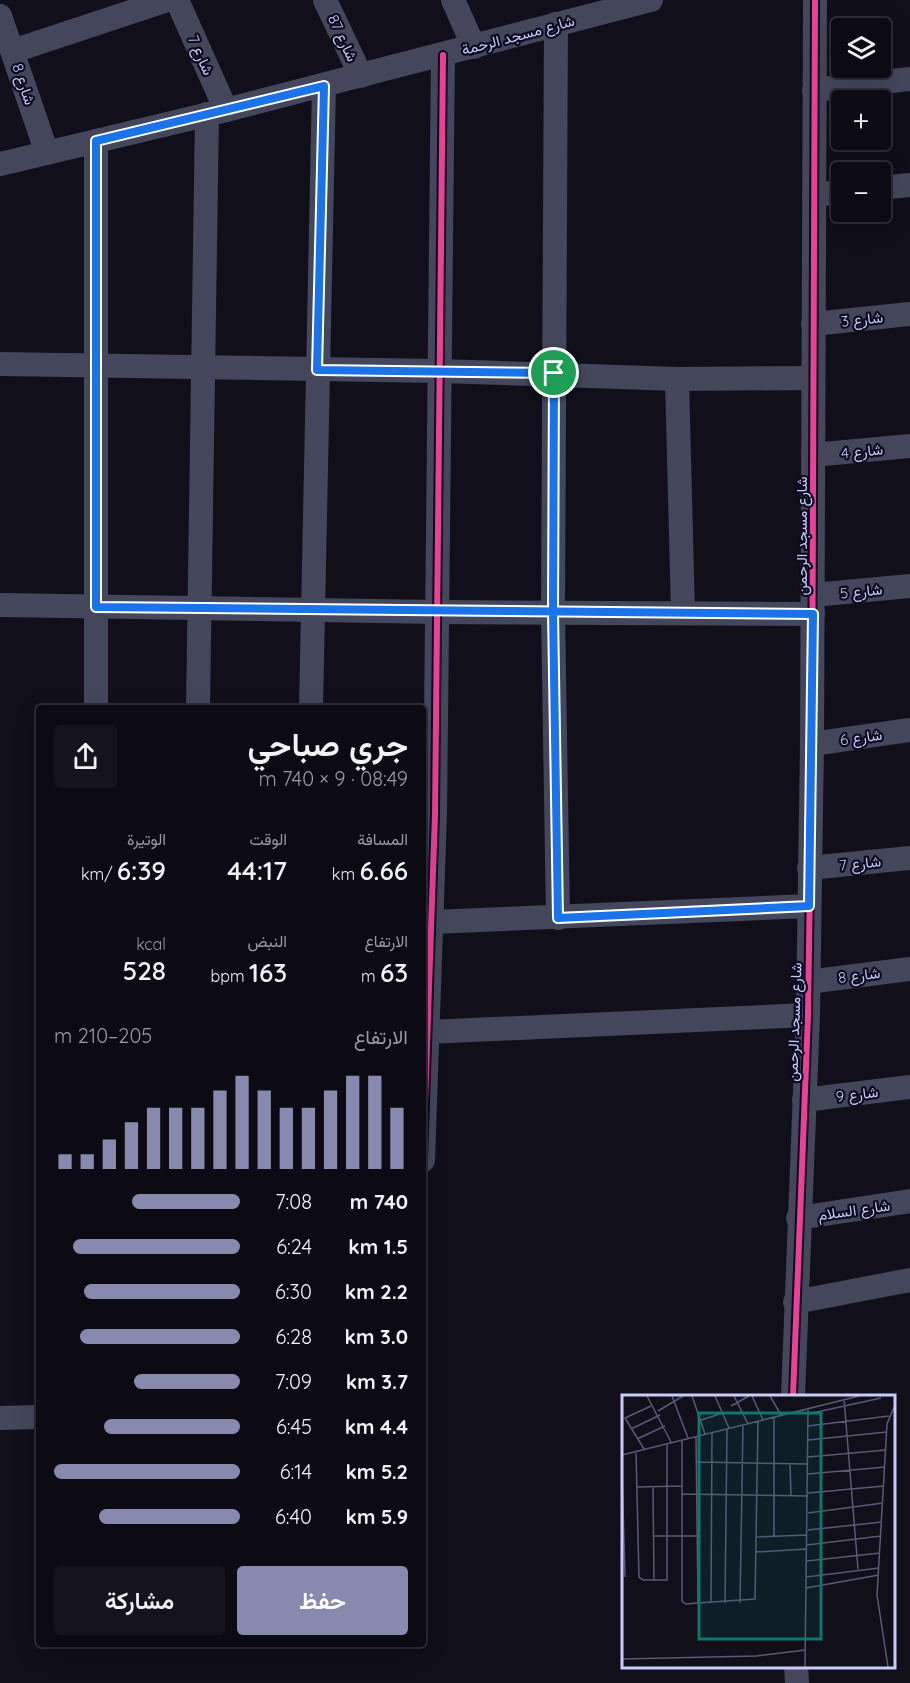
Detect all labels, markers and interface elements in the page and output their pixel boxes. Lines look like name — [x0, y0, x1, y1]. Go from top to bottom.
street label: شارع 87 — [322, 11, 362, 66]
street label: شارع مسجد الرحمة — [459, 11, 577, 61]
map controls — [831, 18, 891, 222]
button: layers — [831, 18, 891, 78]
street label: شارع 7 — [182, 32, 218, 79]
street label: شارع 8 — [6, 61, 40, 108]
button: + — [831, 90, 891, 150]
button: − — [831, 162, 891, 222]
street label: شارع 3 — [840, 307, 884, 333]
pin — [528, 347, 579, 398]
icon: arrive — [537, 356, 570, 389]
street label: شارع 4 — [840, 439, 884, 465]
street label: شارع مسجد الرحمن — [792, 476, 813, 596]
street label: شارع 5 — [839, 579, 883, 605]
text: جري صباحي — [247, 723, 408, 764]
button: share — [54, 725, 117, 788]
street label: شارع 6 — [839, 725, 884, 751]
text: 08:49 · 9 × 740 m — [258, 766, 408, 791]
text: الوتيرة — [127, 829, 166, 849]
text: الوقت — [249, 829, 287, 849]
text: المسافة — [357, 829, 408, 849]
street label: شارع 7 — [838, 851, 882, 877]
text: 6:39 — [117, 854, 166, 887]
text: 44:17 — [227, 854, 287, 887]
text: 6.66 — [359, 854, 408, 887]
text: /km — [81, 864, 117, 884]
text: km — [332, 864, 359, 884]
text: النبض — [247, 931, 287, 951]
text: الارتفاع — [365, 931, 408, 951]
text: kcal — [136, 934, 166, 954]
text: 528 — [122, 954, 166, 987]
text: 163 — [249, 956, 287, 989]
text: 63 — [380, 956, 408, 989]
street label: شارع مسجد الرحمن — [782, 962, 808, 1082]
street label: شارع 8 — [837, 963, 882, 989]
text: bpm — [211, 966, 249, 986]
text: m — [361, 966, 380, 986]
text: 205–210 m — [54, 1023, 152, 1048]
text: الارتفاع — [354, 1024, 408, 1049]
street label: شارع 9 — [835, 1082, 880, 1108]
text: 7:08 — [275, 1189, 312, 1214]
text: 740 m — [350, 1189, 408, 1214]
street label: شارع السلام — [817, 1196, 892, 1226]
text: 6:24 — [276, 1234, 312, 1259]
text: 1.5 km — [348, 1234, 408, 1259]
text: 6:30 — [275, 1279, 312, 1304]
text: 2.2 km — [345, 1279, 408, 1304]
text: 6:28 — [276, 1324, 312, 1349]
text: 3.0 km — [345, 1324, 408, 1349]
text: 7:09 — [275, 1369, 312, 1394]
text: 3.7 km — [346, 1369, 408, 1394]
inset map — [622, 1395, 895, 1668]
text: 6:45 — [276, 1414, 312, 1439]
text: 4.4 km — [345, 1414, 408, 1439]
text: 6:14 — [280, 1459, 312, 1484]
text: 5.2 km — [345, 1459, 408, 1484]
text: 6:40 — [275, 1504, 312, 1529]
text: 5.9 km — [346, 1504, 408, 1529]
button: مشاركة — [54, 1566, 225, 1635]
button: حفظ — [237, 1566, 408, 1635]

